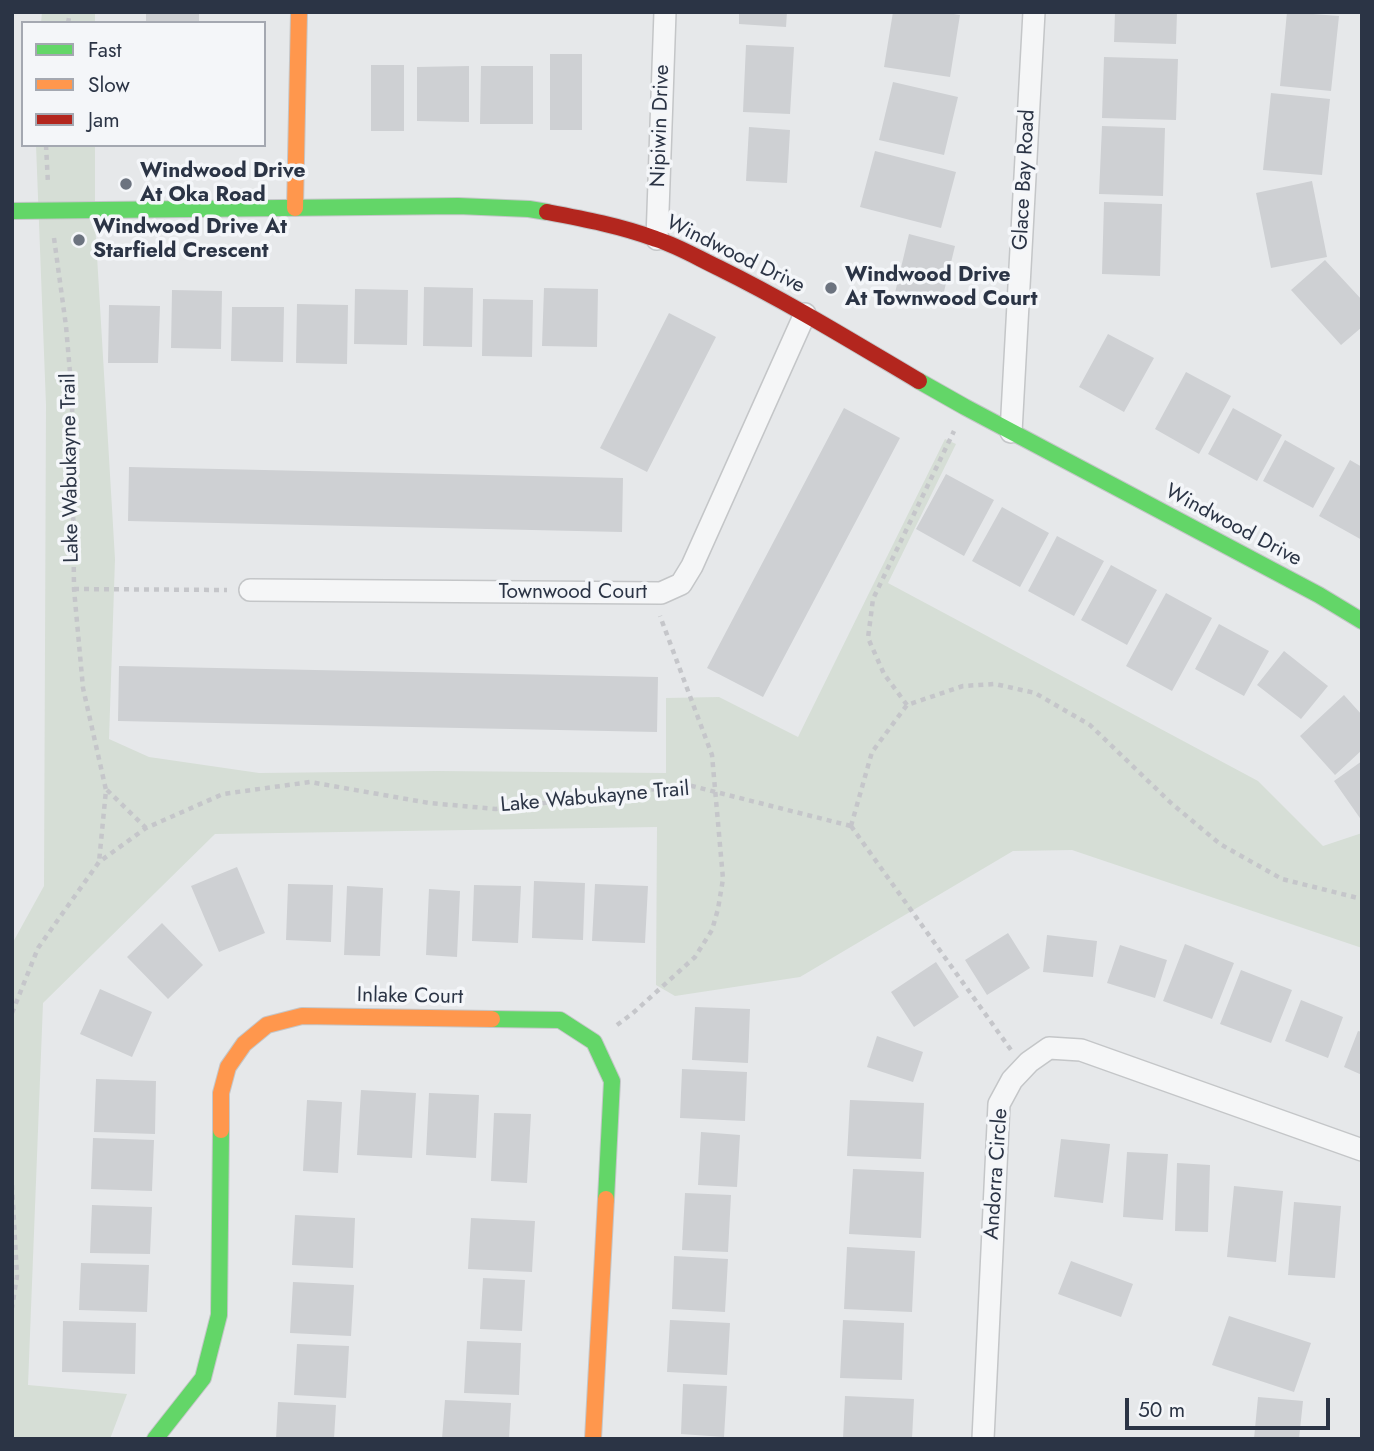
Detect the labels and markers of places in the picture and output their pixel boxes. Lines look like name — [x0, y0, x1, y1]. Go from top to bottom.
place label: Windwood Drive At Oka Road — [140, 159, 306, 209]
marker: Windwood Drive At Oka Road — [118, 176, 134, 192]
place label: Windwood Drive At Starfield Crescent — [93, 215, 287, 265]
marker: Windwood Drive At Starfield Crescent — [71, 232, 87, 248]
place label: Windwood Drive At Townwood Court — [845, 263, 1037, 313]
marker: Windwood Drive At Townwood Court — [823, 280, 839, 296]

